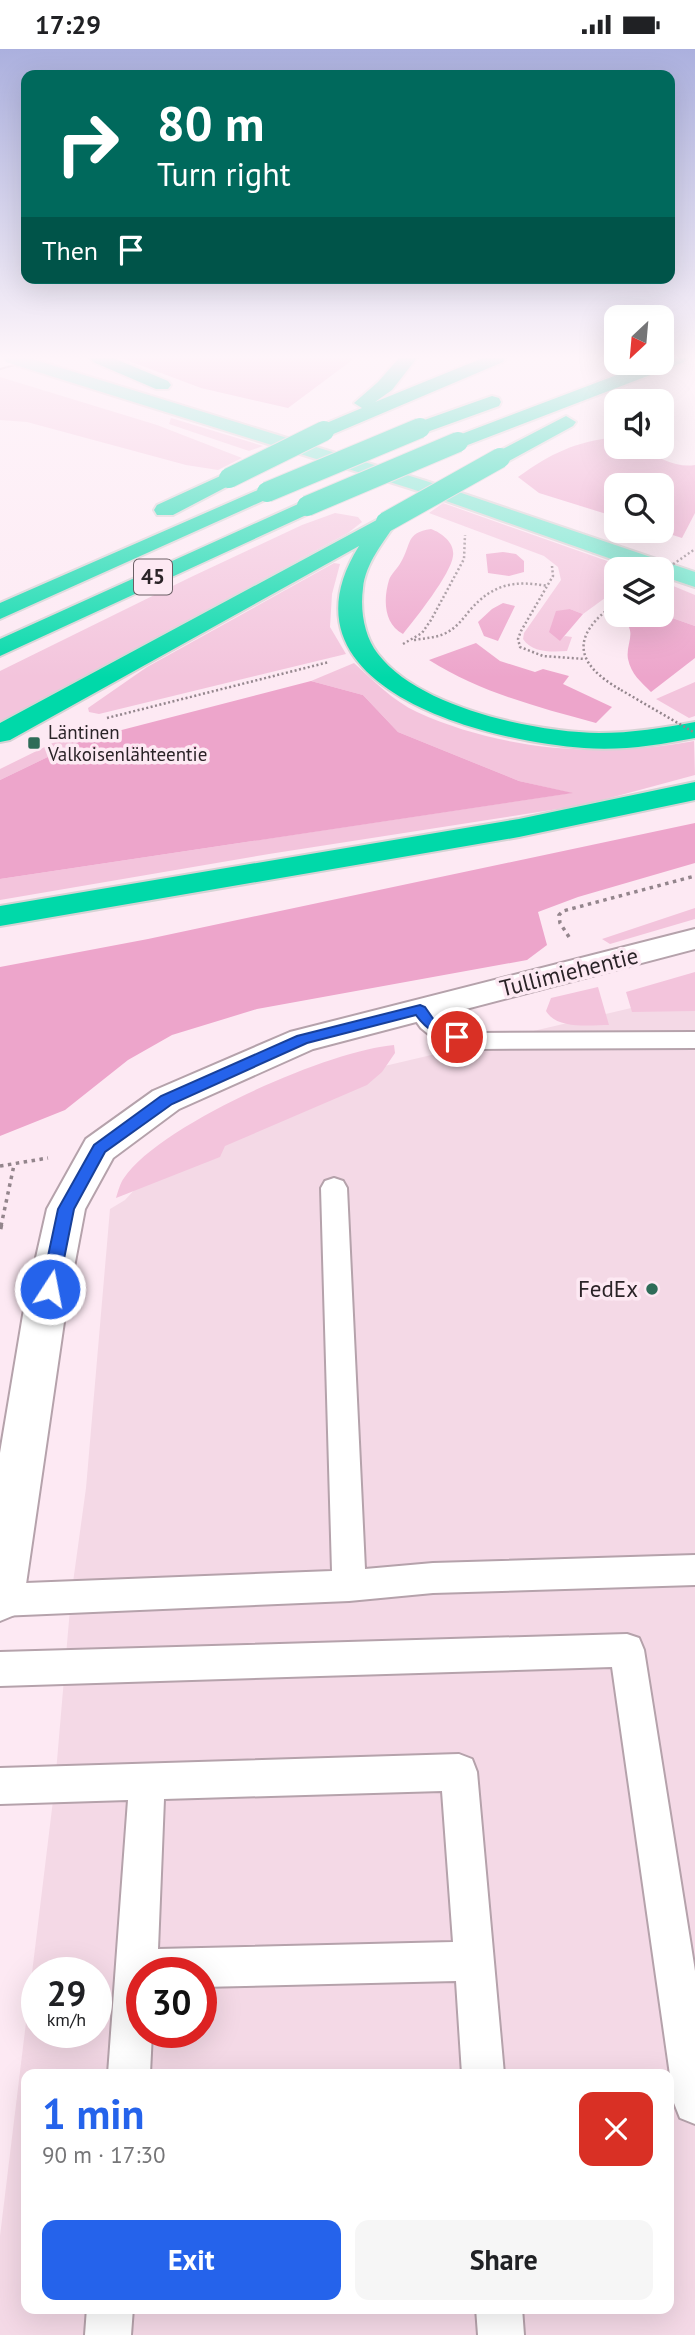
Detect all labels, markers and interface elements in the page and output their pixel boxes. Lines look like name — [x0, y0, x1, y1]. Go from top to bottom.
text: 17:29 — [35, 8, 101, 41]
text: 80 m — [157, 91, 264, 155]
icon: right — [42, 98, 133, 189]
text: Turn right — [157, 153, 291, 195]
icon: arrive — [112, 231, 150, 269]
text: Then — [42, 234, 98, 267]
north arrow — [604, 305, 674, 375]
map controls — [604, 305, 674, 627]
button: sound — [604, 389, 674, 459]
button: search — [604, 473, 674, 543]
button: layers — [604, 557, 674, 627]
road number: 45 — [134, 559, 172, 595]
place label: Läntinen Valkoisenlähteentie — [47, 720, 207, 766]
marker: Läntinen Valkoisenlähteentie — [26, 735, 42, 751]
street label: Tullimiehentie — [497, 940, 641, 1003]
pin — [427, 1007, 487, 1067]
icon: arrive — [438, 1018, 476, 1056]
position arrow — [13, 1252, 87, 1326]
place label: FedEx — [578, 1274, 638, 1303]
marker: FedEx — [644, 1281, 660, 1297]
speed limit sign: 30 — [126, 1957, 217, 2048]
text: 29 — [47, 1970, 86, 2016]
text: km/h — [47, 2008, 86, 2031]
text: 1 min — [42, 2086, 144, 2141]
button: close — [579, 2092, 653, 2166]
text: 90 m · 17:30 — [42, 2140, 166, 2169]
button: Exit — [42, 2220, 341, 2300]
button: Share — [355, 2220, 653, 2300]

